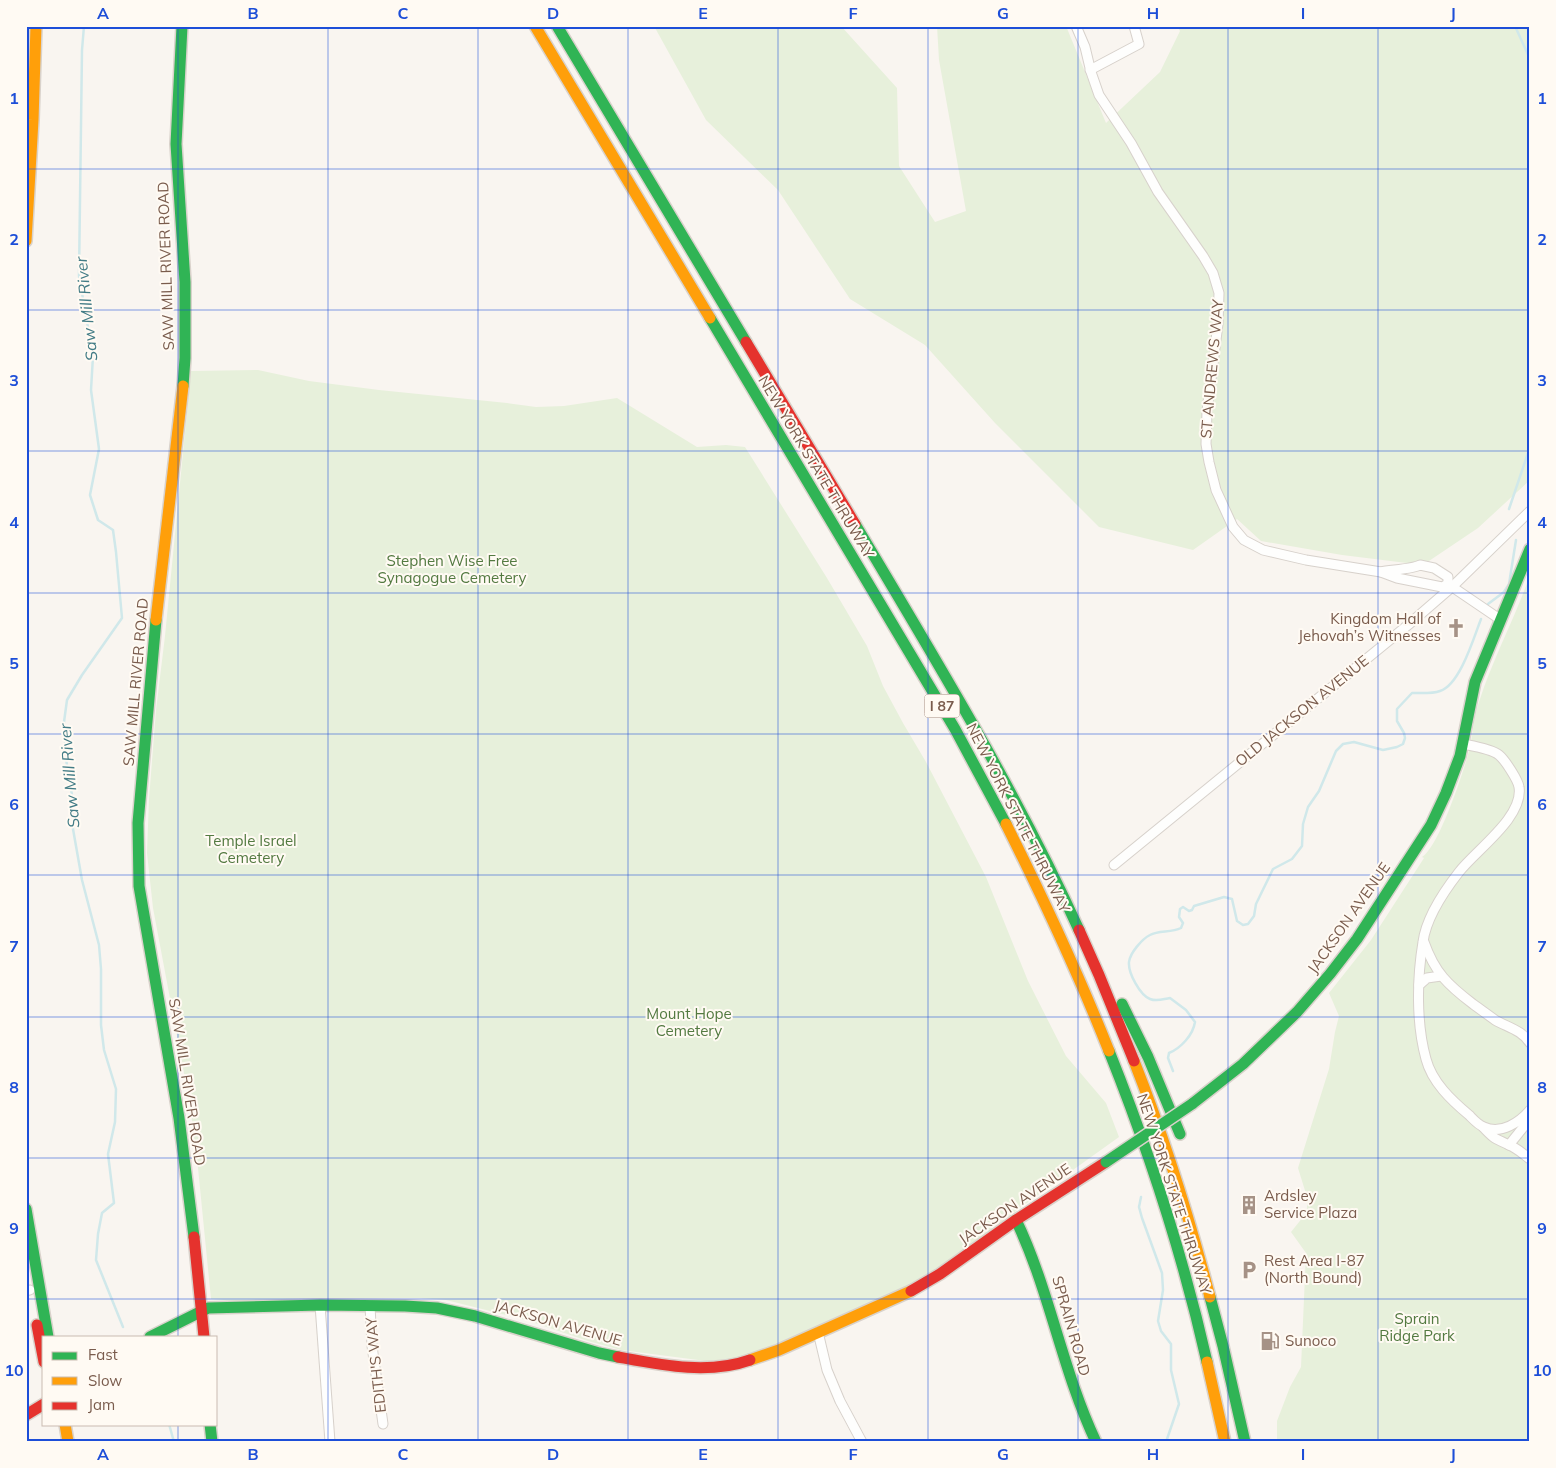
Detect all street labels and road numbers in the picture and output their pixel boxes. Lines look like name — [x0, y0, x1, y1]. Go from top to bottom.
street label: SAW MILL RIVER ROAD — [153, 181, 178, 351]
street label: ST ANDREWS WAY — [1196, 298, 1227, 439]
street label: NEW YORK STATE THRUWAY — [754, 372, 879, 562]
street label: SAW MILL RIVER ROAD — [119, 597, 152, 767]
street label: OLD JACKSON AVENUE — [1231, 651, 1373, 770]
road number: I 87 — [924, 694, 960, 718]
street label: NEW YORK STATE THRUWAY — [962, 720, 1075, 916]
street label: JACKSON AVENUE — [1303, 858, 1394, 977]
street label: SAW MILL RIVER ROAD — [165, 997, 210, 1167]
street label: NEW YORK STATE THRUWAY — [1133, 1091, 1216, 1297]
street label: JACKSON AVENUE — [955, 1159, 1075, 1248]
street label: SPRAIN ROAD — [1048, 1274, 1095, 1378]
street label: JACKSON AVENUE — [492, 1295, 624, 1350]
street label: EDITH'S WAY — [361, 1315, 390, 1414]

